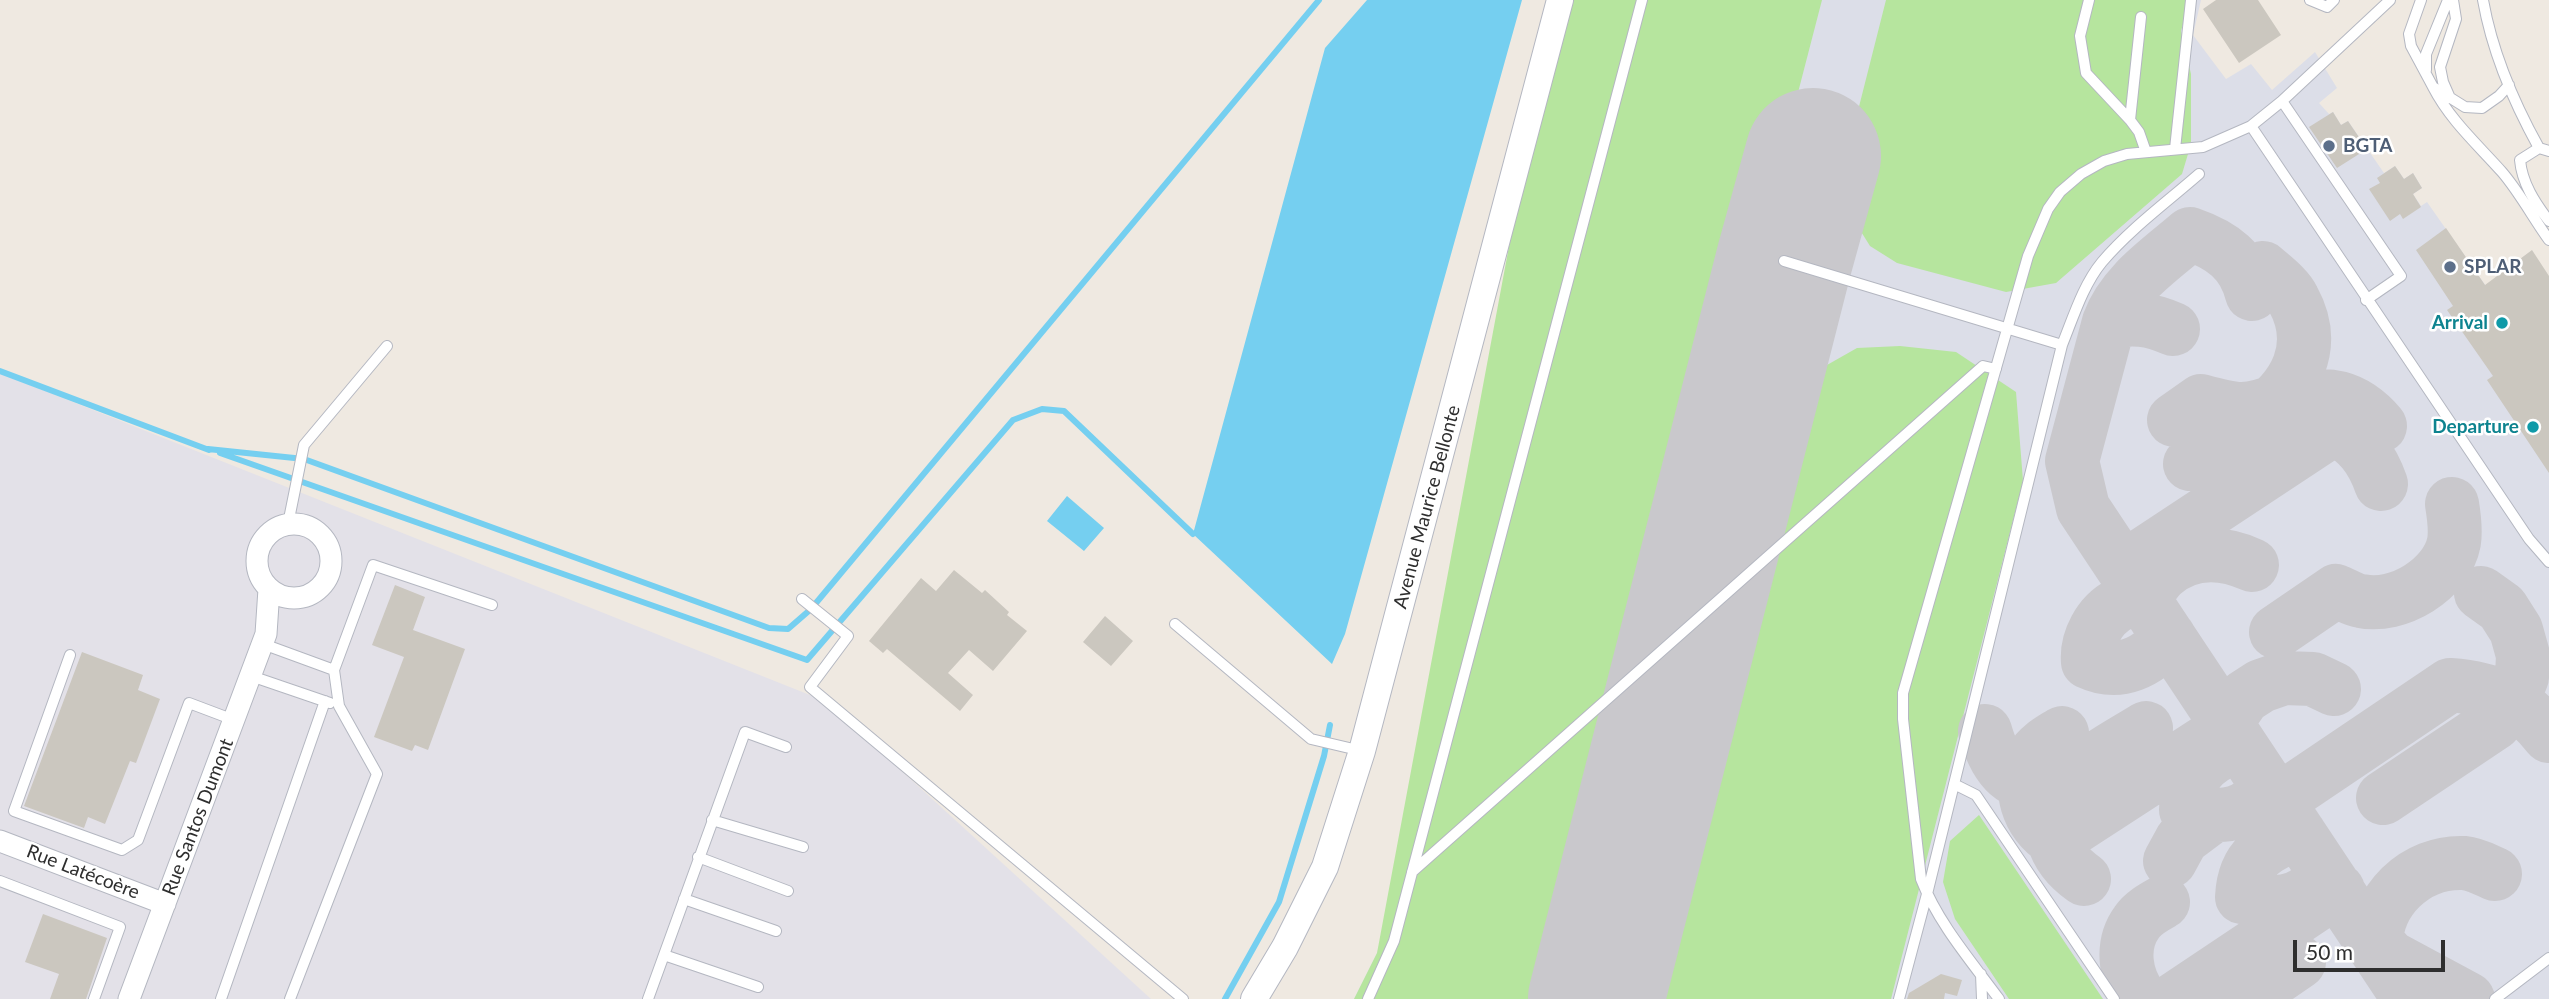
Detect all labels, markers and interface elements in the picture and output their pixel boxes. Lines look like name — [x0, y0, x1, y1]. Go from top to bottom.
place label: BGTA — [2343, 135, 2393, 157]
marker: BGTA — [2321, 138, 2337, 154]
place label: SPLAR — [2464, 256, 2521, 278]
marker: SPLAR — [2442, 259, 2458, 275]
place label: Arrival — [2432, 312, 2488, 334]
marker: Arrival — [2494, 315, 2510, 331]
street label: Avenue Maurice Bellonte — [1389, 403, 1465, 611]
place label: Departure — [2432, 416, 2519, 438]
marker: Departure — [2525, 419, 2541, 435]
street label: Rue Santos Dumont — [158, 735, 238, 899]
street label: Rue Latécoère — [23, 840, 143, 904]
scale bar — [2297, 926, 2449, 970]
text: 50 m — [2306, 939, 2353, 964]

